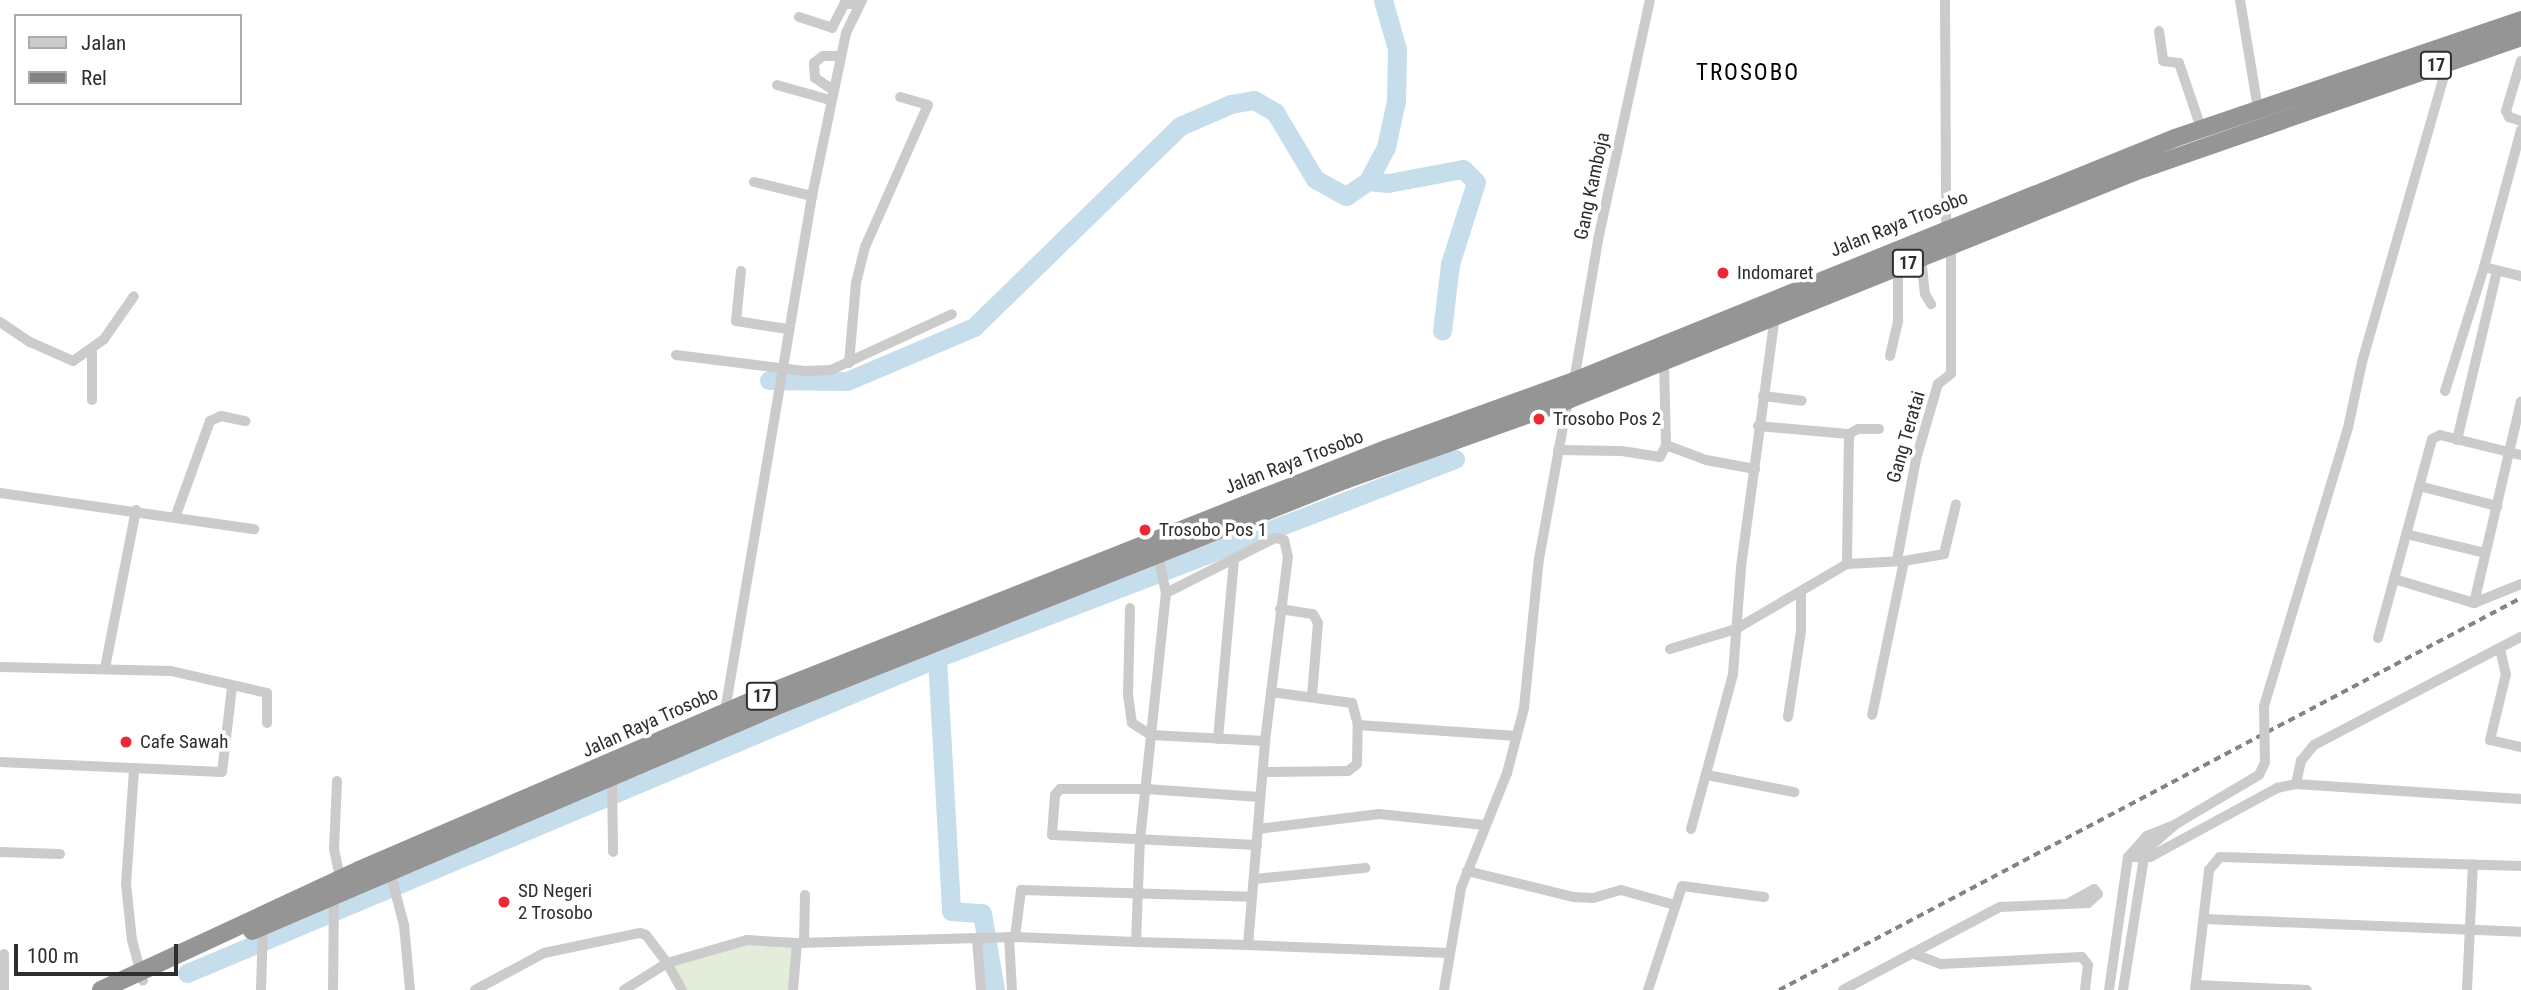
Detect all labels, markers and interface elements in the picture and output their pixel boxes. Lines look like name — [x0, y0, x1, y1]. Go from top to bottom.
legend — [14, 14, 242, 105]
text: Jalan — [81, 31, 126, 55]
road number: 17 — [2418, 51, 2454, 80]
district label: TROSOBO — [1697, 59, 1799, 87]
text: Rel — [81, 66, 107, 90]
street label: Gang Kamboja — [1569, 130, 1615, 242]
street label: Jalan Raya Trosobo — [1827, 186, 1971, 262]
road number: 17 — [1890, 248, 1926, 278]
place label: Indomaret — [1737, 262, 1813, 284]
marker: Indomaret — [1715, 265, 1731, 281]
street label: Gang Teratai — [1882, 388, 1930, 486]
place label: Trosobo Pos 2 — [1553, 408, 1661, 430]
marker: Trosobo Pos 2 — [1531, 411, 1547, 427]
street label: Jalan Raya Trosobo — [1221, 425, 1367, 499]
place label: Trosobo Pos 1 — [1159, 519, 1267, 541]
marker: Trosobo Pos 1 — [1137, 522, 1153, 538]
street label: Jalan Raya Trosobo — [578, 682, 722, 762]
road number: 17 — [744, 682, 780, 710]
place label: Cafe Sawah — [140, 731, 229, 753]
marker: Cafe Sawah — [118, 734, 134, 750]
place label: SD Negeri 2 Trosobo — [518, 880, 593, 924]
marker: SD Negeri 2 Trosobo — [496, 894, 512, 910]
scale bar — [18, 930, 182, 974]
text: 100 m — [27, 944, 79, 968]

